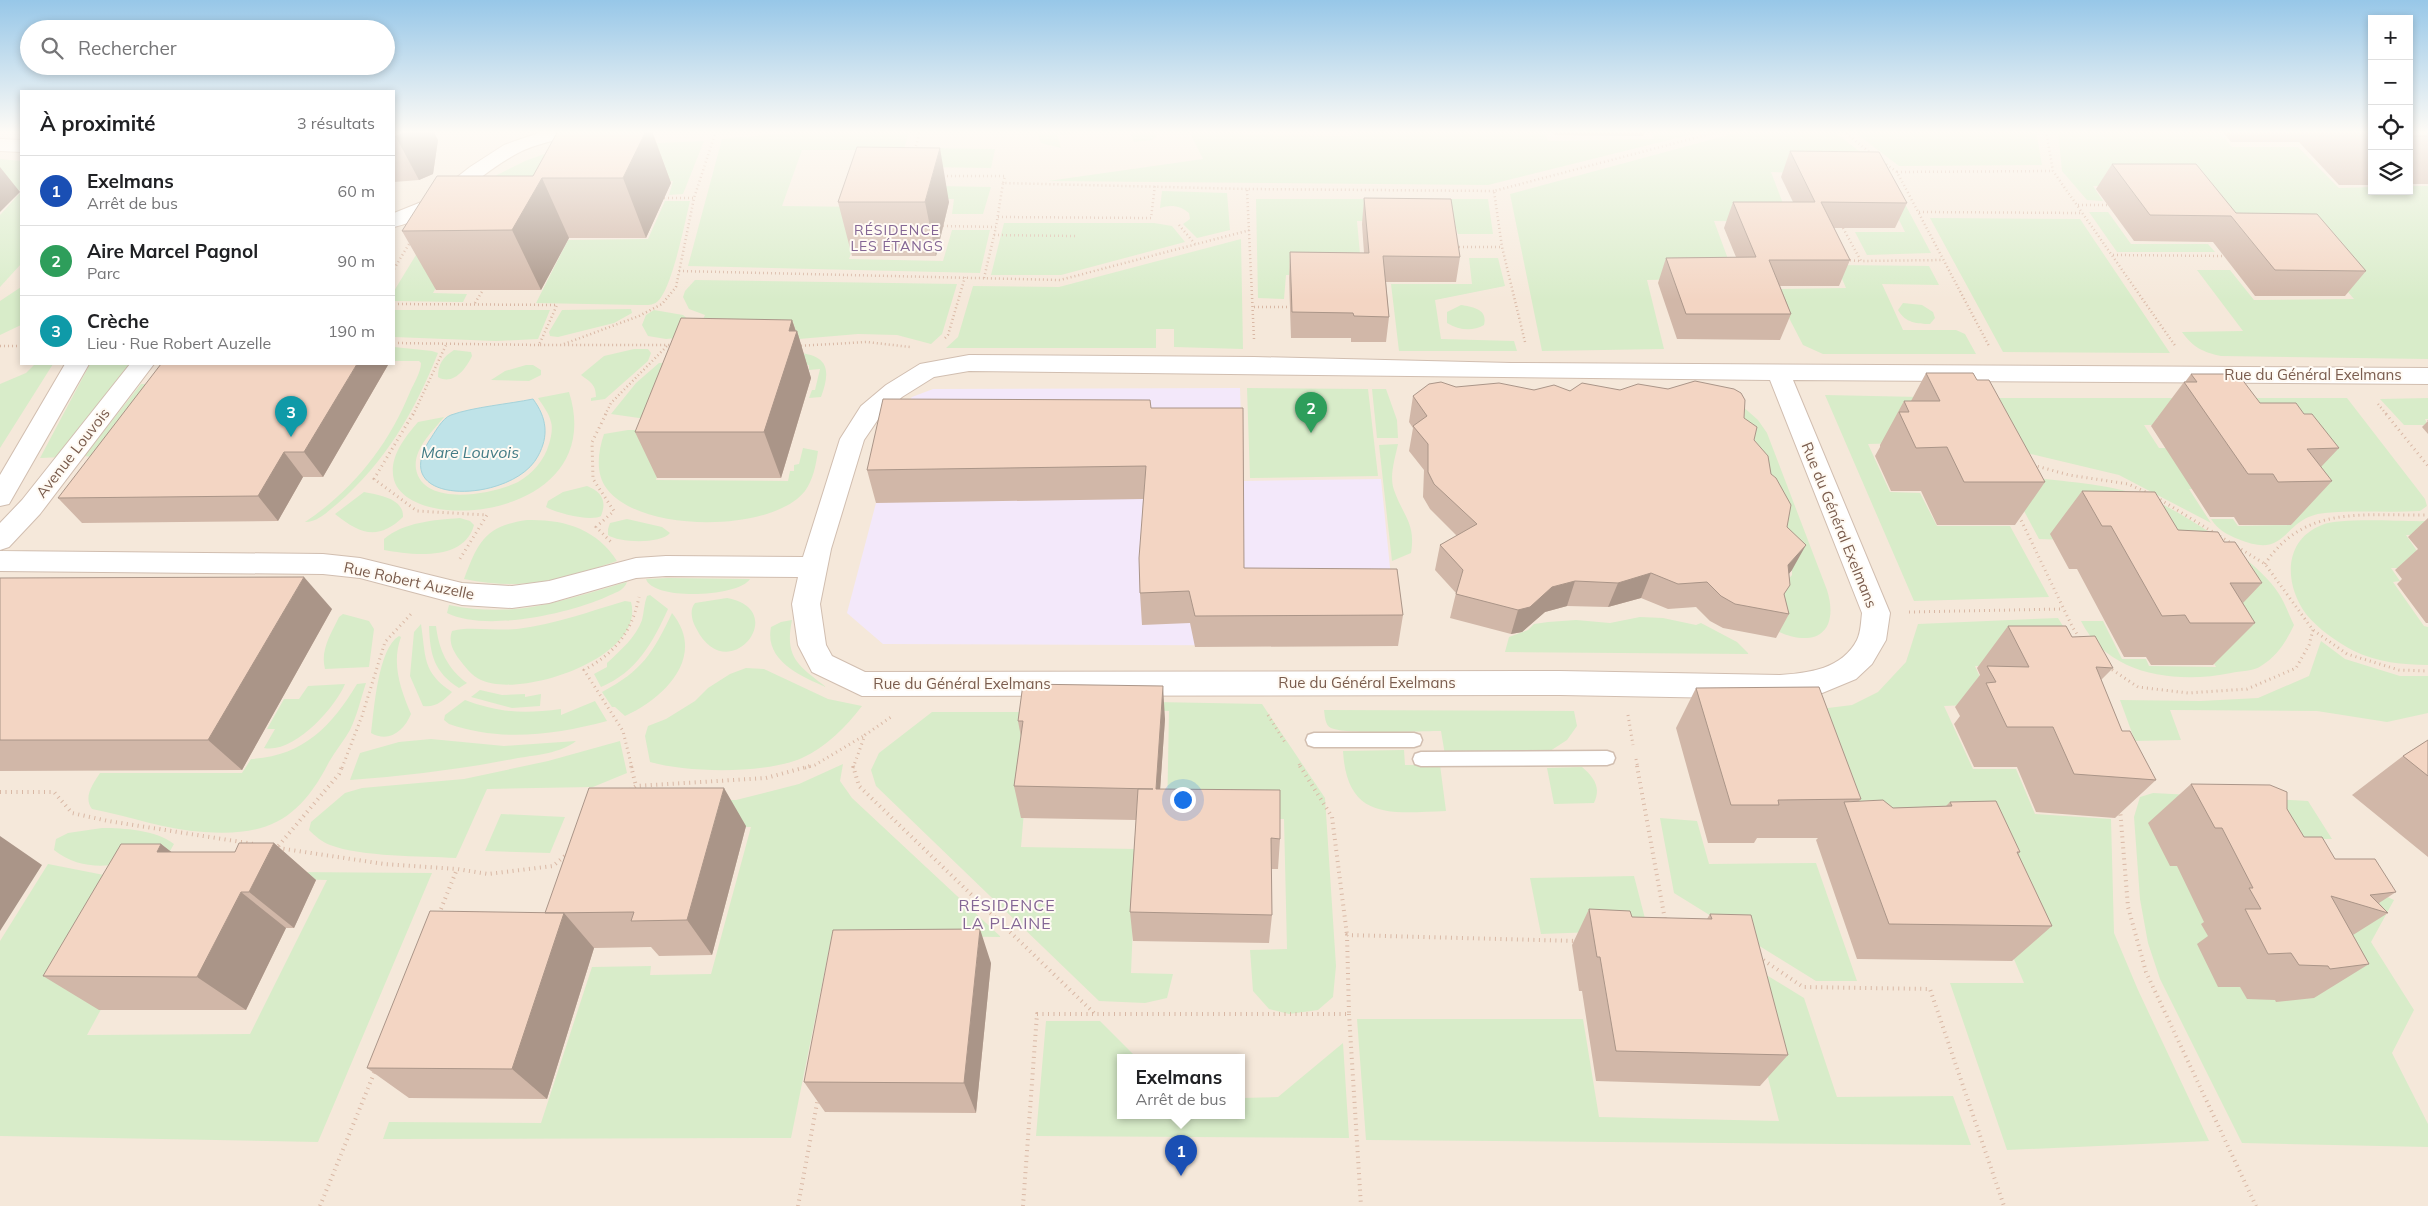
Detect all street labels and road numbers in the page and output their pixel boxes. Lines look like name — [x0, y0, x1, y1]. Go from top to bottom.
street label: Rue du Général Exelmans — [2224, 365, 2402, 384]
street label: Avenue Louvois — [32, 404, 114, 501]
street label: Rue du Général Exelmans — [1797, 439, 1882, 611]
street label: Rue Robert Auzelle — [342, 557, 476, 604]
street label: Rue du Général Exelmans — [1278, 673, 1456, 692]
street label: Rue du Général Exelmans — [873, 674, 1051, 693]

